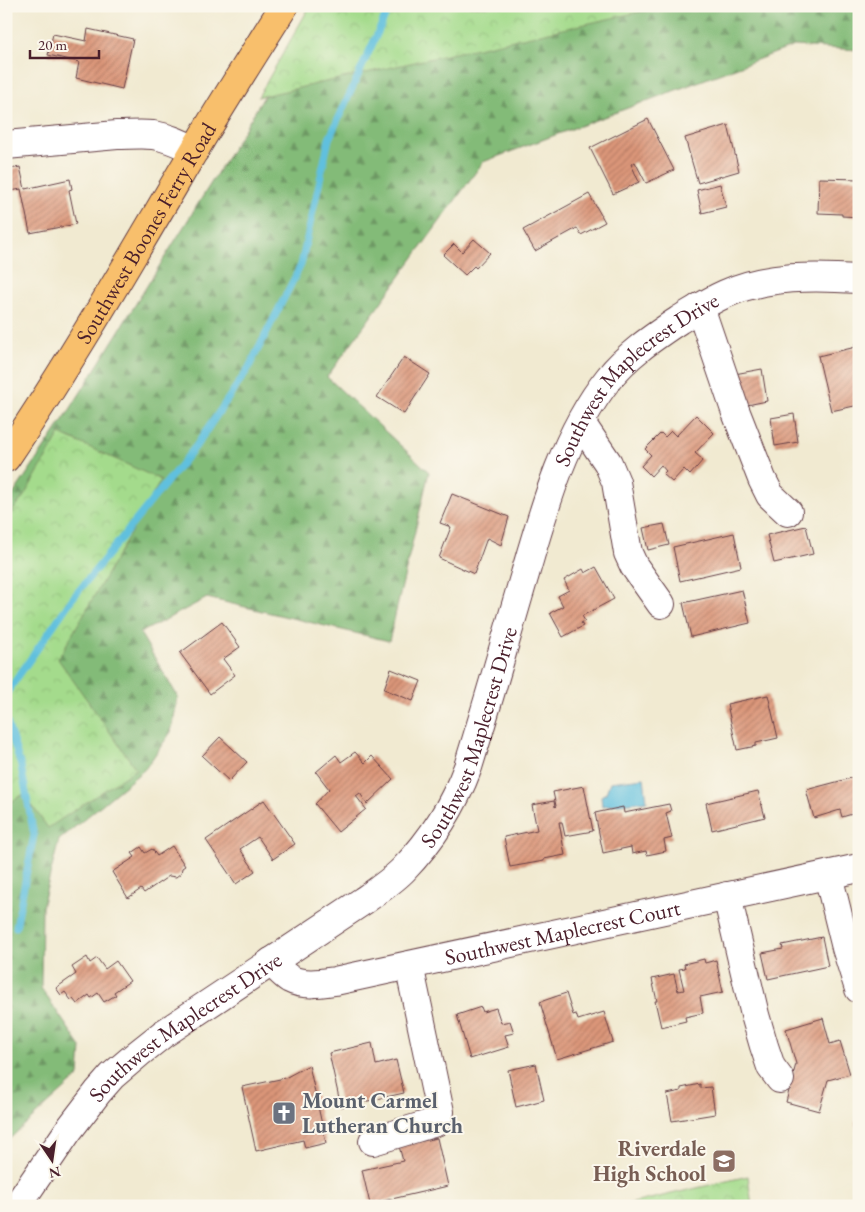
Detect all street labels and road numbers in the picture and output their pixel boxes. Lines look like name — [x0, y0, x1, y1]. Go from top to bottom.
street label: Southwest Boones Ferry Road — [69, 116, 223, 349]
street label: Southwest Maplecrest Drive — [547, 285, 724, 471]
street label: Southwest Maplecrest Drive — [413, 623, 523, 853]
street label: Southwest Maplecrest Court — [442, 892, 683, 971]
street label: Southwest Maplecrest Drive — [81, 945, 287, 1107]

